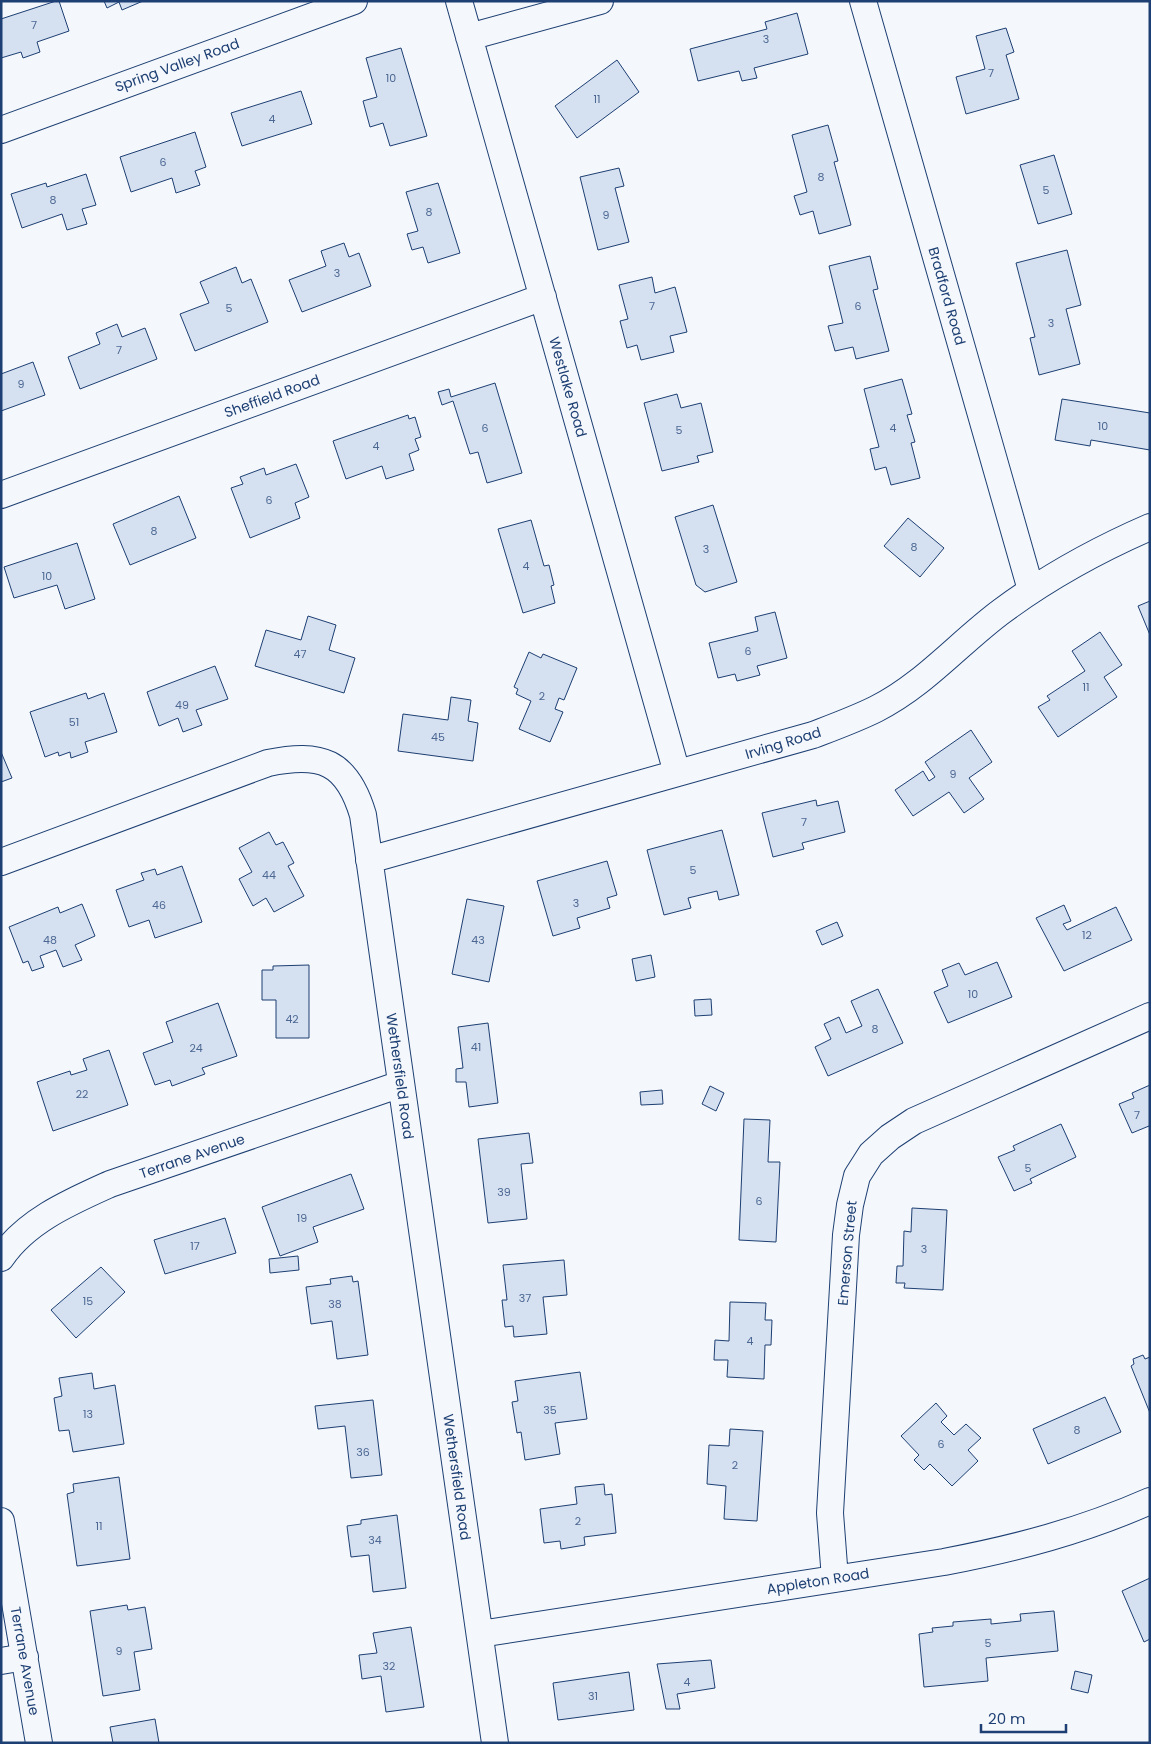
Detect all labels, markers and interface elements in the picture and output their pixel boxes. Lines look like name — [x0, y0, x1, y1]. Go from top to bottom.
house number: 7 — [31, 17, 37, 33]
house number: 3 — [763, 31, 769, 47]
street label: Spring Valley Road — [112, 33, 242, 97]
house number: 7 — [988, 65, 994, 81]
house number: 10 — [386, 70, 396, 86]
house number: 11 — [593, 91, 601, 107]
house number: 4 — [269, 111, 276, 127]
house number: 6 — [160, 154, 167, 170]
house number: 8 — [818, 169, 825, 185]
house number: 5 — [1043, 182, 1050, 198]
house number: 8 — [50, 192, 57, 208]
house number: 8 — [426, 204, 433, 220]
house number: 9 — [603, 207, 610, 223]
street label: Bradford Road — [923, 245, 971, 347]
house number: 3 — [334, 265, 340, 281]
house number: 7 — [649, 298, 655, 314]
house number: 6 — [855, 298, 862, 314]
house number: 5 — [226, 300, 233, 316]
house number: 3 — [1048, 315, 1054, 331]
street label: Westlake Road — [544, 334, 592, 440]
house number: 7 — [116, 342, 122, 358]
street label: Sheffield Road — [221, 369, 323, 423]
house number: 9 — [18, 376, 25, 392]
house number: 10 — [1098, 418, 1108, 434]
house number: 6 — [482, 420, 489, 436]
house number: 4 — [890, 420, 897, 436]
house number: 5 — [676, 422, 683, 438]
house number: 4 — [373, 438, 380, 454]
house number: 6 — [266, 492, 273, 508]
house number: 8 — [151, 523, 158, 539]
house number: 8 — [911, 539, 918, 555]
house number: 3 — [703, 541, 709, 557]
house number: 4 — [523, 558, 530, 574]
house number: 10 — [42, 568, 52, 584]
house number: 6 — [745, 643, 752, 659]
house number: 47 — [294, 646, 306, 662]
house number: 11 — [1082, 679, 1090, 695]
house number: 2 — [539, 688, 545, 704]
house number: 49 — [175, 697, 189, 713]
house number: 51 — [69, 714, 79, 730]
street label: Irving Road — [743, 722, 823, 764]
house number: 45 — [431, 729, 445, 745]
house number: 9 — [950, 766, 957, 782]
house number: 7 — [801, 814, 807, 830]
house number: 5 — [690, 862, 697, 878]
house number: 44 — [262, 867, 276, 883]
house number: 3 — [573, 895, 579, 911]
house number: 46 — [152, 897, 166, 913]
house number: 12 — [1082, 927, 1092, 943]
house number: 48 — [43, 932, 57, 948]
house number: 43 — [471, 932, 485, 948]
house number: 10 — [968, 986, 978, 1002]
house number: 42 — [285, 1011, 299, 1027]
street label: Wethersfield Road — [381, 1012, 419, 1140]
house number: 8 — [872, 1021, 879, 1037]
house number: 41 — [471, 1039, 481, 1055]
house number: 24 — [189, 1040, 203, 1056]
house number: 22 — [76, 1086, 88, 1102]
house number: 7 — [1134, 1107, 1140, 1123]
street label: Terrane Avenue — [137, 1129, 248, 1183]
house number: 5 — [1025, 1160, 1032, 1176]
house number: 39 — [497, 1184, 511, 1200]
house number: 6 — [756, 1193, 763, 1209]
street label: Emerson Street — [832, 1200, 862, 1306]
house number: 19 — [297, 1210, 307, 1226]
house number: 17 — [190, 1238, 200, 1254]
house number: 3 — [921, 1241, 927, 1257]
house number: 37 — [519, 1290, 531, 1306]
house number: 15 — [83, 1293, 93, 1309]
house number: 38 — [328, 1296, 342, 1312]
house number: 4 — [747, 1333, 754, 1349]
house number: 35 — [543, 1402, 557, 1418]
house number: 13 — [83, 1406, 93, 1422]
street label: Wethersfield Road — [438, 1413, 476, 1541]
house number: 8 — [1074, 1422, 1081, 1438]
house number: 6 — [938, 1436, 945, 1452]
house number: 36 — [356, 1444, 370, 1460]
house number: 2 — [732, 1457, 738, 1473]
house number: 2 — [575, 1513, 581, 1529]
house number: 11 — [95, 1518, 103, 1534]
house number: 34 — [368, 1532, 382, 1548]
street label: Appleton Road — [765, 1563, 871, 1599]
street label: Terrane Avenue — [6, 1605, 44, 1717]
house number: 5 — [985, 1635, 992, 1651]
house number: 9 — [116, 1643, 123, 1659]
house number: 32 — [383, 1658, 395, 1674]
house number: 4 — [684, 1674, 691, 1690]
house number: 31 — [588, 1688, 598, 1704]
scale bar — [981, 1702, 1066, 1734]
text: 20 m — [988, 1708, 1026, 1729]

